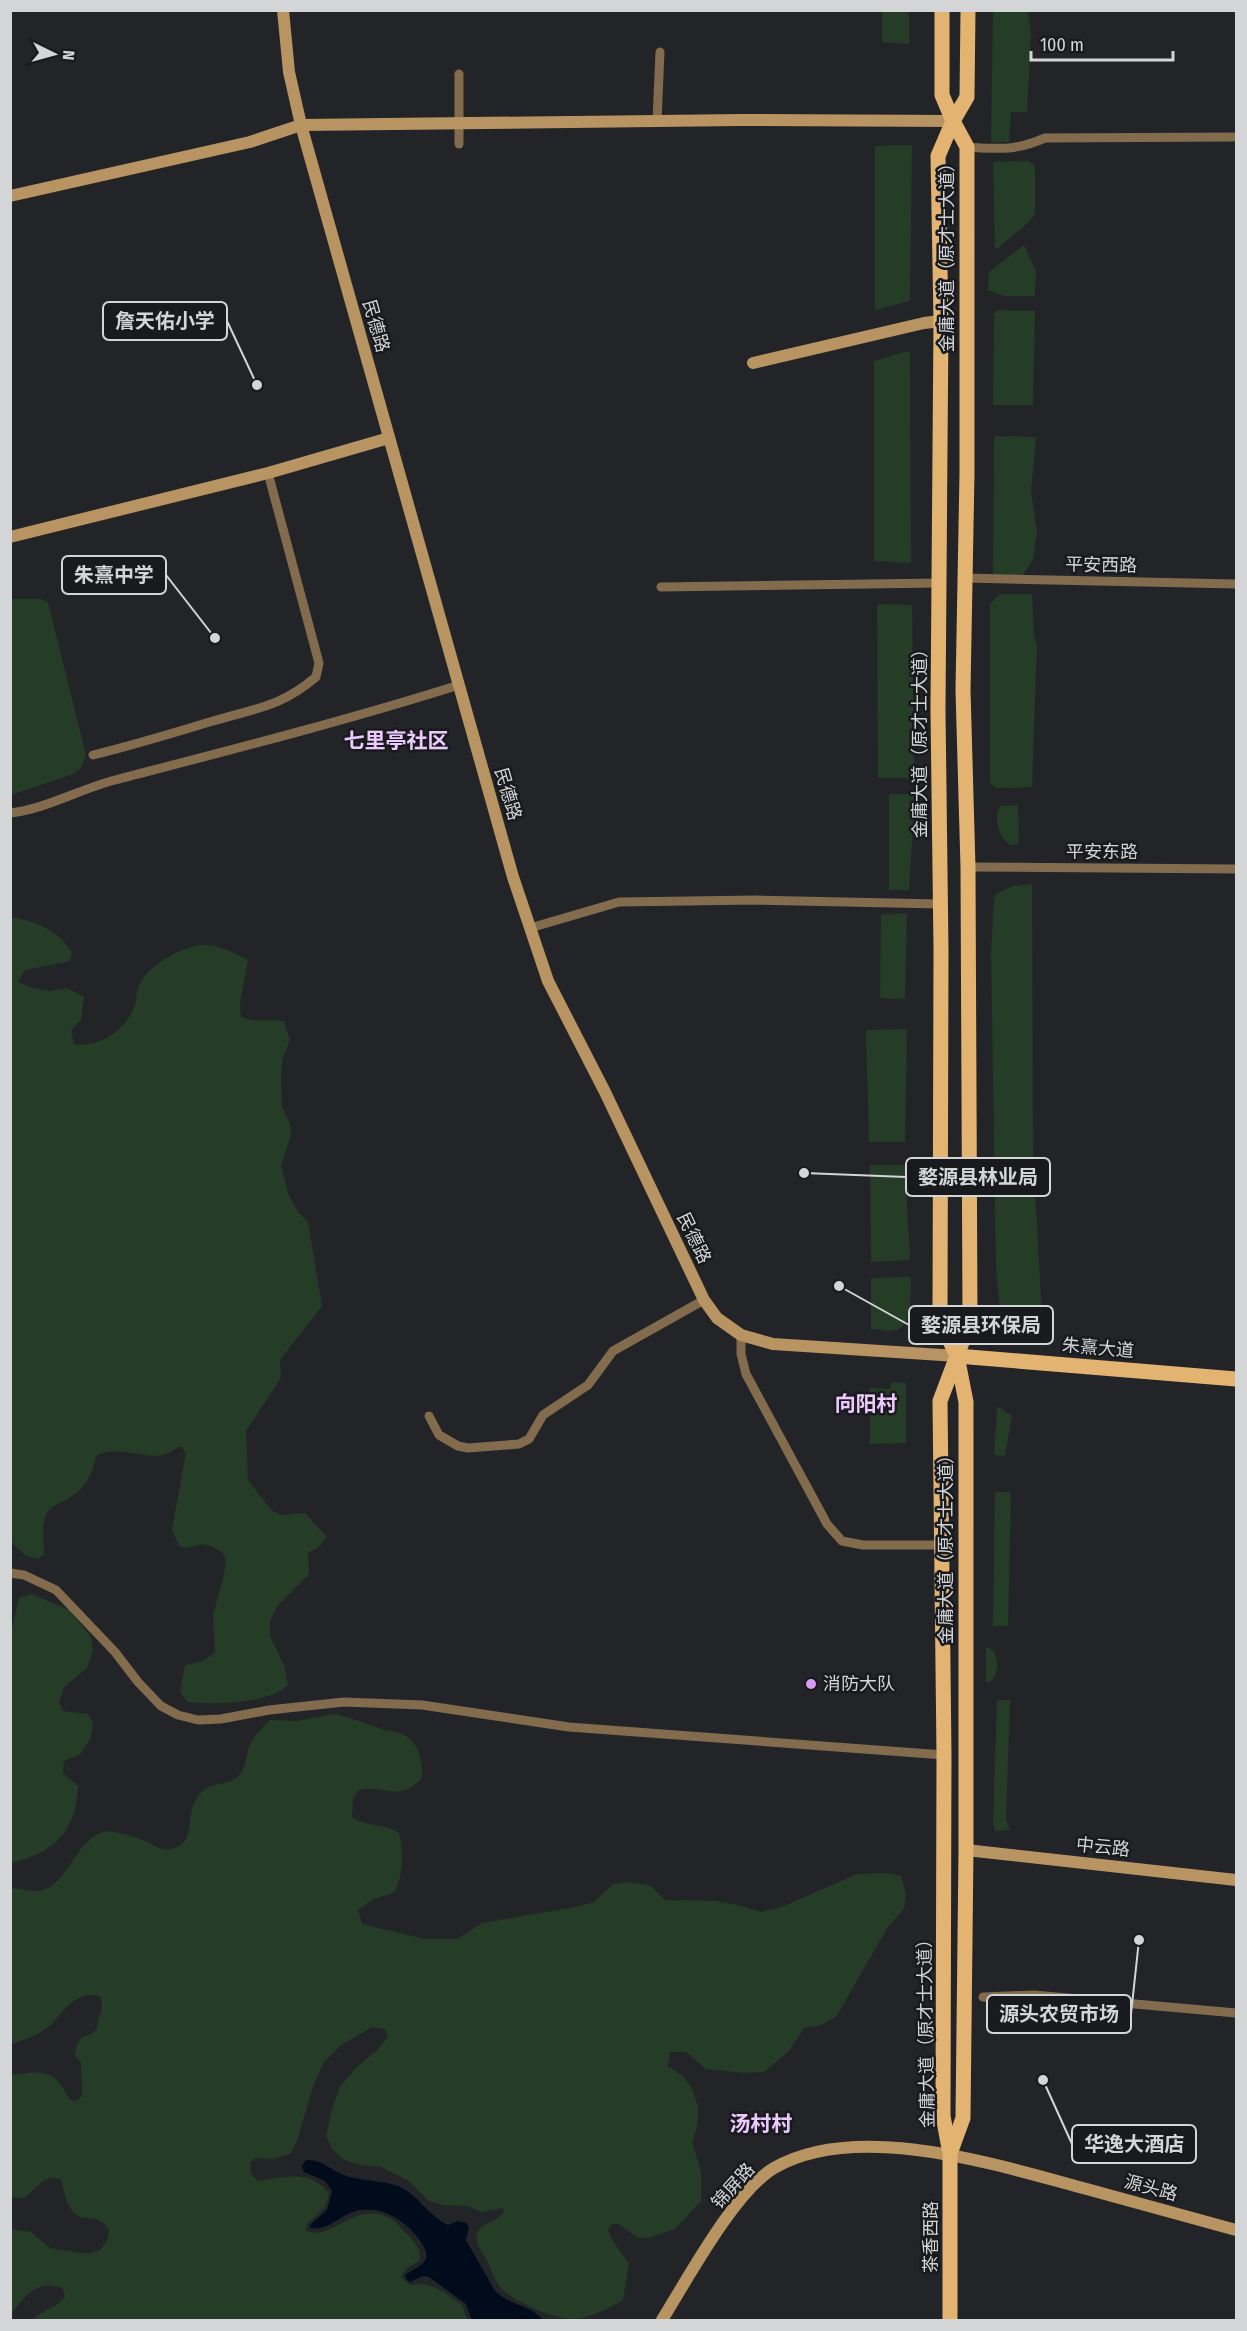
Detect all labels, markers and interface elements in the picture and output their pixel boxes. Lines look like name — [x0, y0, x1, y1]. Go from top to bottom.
north arrow — [24, 24, 84, 84]
scale bar — [1031, 24, 1174, 62]
text: 100 m — [1040, 34, 1084, 56]
text: N — [59, 50, 78, 61]
street label: 金庸大道（原才士大道） — [936, 154, 958, 352]
street label: 民德路 — [358, 297, 394, 355]
callout: 詹天佑小学 — [103, 302, 227, 340]
text: 詹天佑小学 — [115, 309, 215, 333]
street label: 平安西路 — [1065, 553, 1137, 577]
callout: 朱熹中学 — [62, 556, 166, 594]
text: 朱熹中学 — [74, 563, 154, 587]
street label: 金庸大道（原才士大道） — [909, 640, 931, 838]
district label: 七里亭社区 — [344, 728, 449, 754]
street label: 民德路 — [490, 765, 526, 823]
street label: 平安东路 — [1066, 841, 1138, 863]
callout: 婺源县林业局 — [906, 1158, 1050, 1196]
text: 婺源县林业局 — [918, 1165, 1038, 1189]
street label: 民德路 — [672, 1209, 716, 1267]
callout: 婺源县环保局 — [909, 1306, 1053, 1344]
text: 婺源县环保局 — [921, 1313, 1041, 1337]
street label: 朱熹大道 — [1061, 1334, 1135, 1362]
district label: 向阳村 — [835, 1391, 898, 1417]
street label: 金庸大道（原才士大道） — [935, 1446, 957, 1644]
place label: 消防大队 — [823, 1673, 895, 1695]
marker: 消防大队 — [804, 1677, 818, 1691]
street label: 中云路 — [1075, 1833, 1131, 1861]
street label: 金庸大道（原才士大道） — [913, 1930, 939, 2128]
callout: 源头农贸市场 — [987, 1995, 1131, 2033]
text: 源头农贸市场 — [999, 2002, 1119, 2026]
district label: 汤村村 — [730, 2111, 793, 2137]
callout: 华逸大酒店 — [1072, 2125, 1196, 2163]
text: 华逸大酒店 — [1084, 2132, 1184, 2156]
street label: 锦屏路 — [707, 2159, 759, 2213]
street label: 源头路 — [1122, 2170, 1180, 2206]
street label: 茶香西路 — [920, 2201, 942, 2273]

